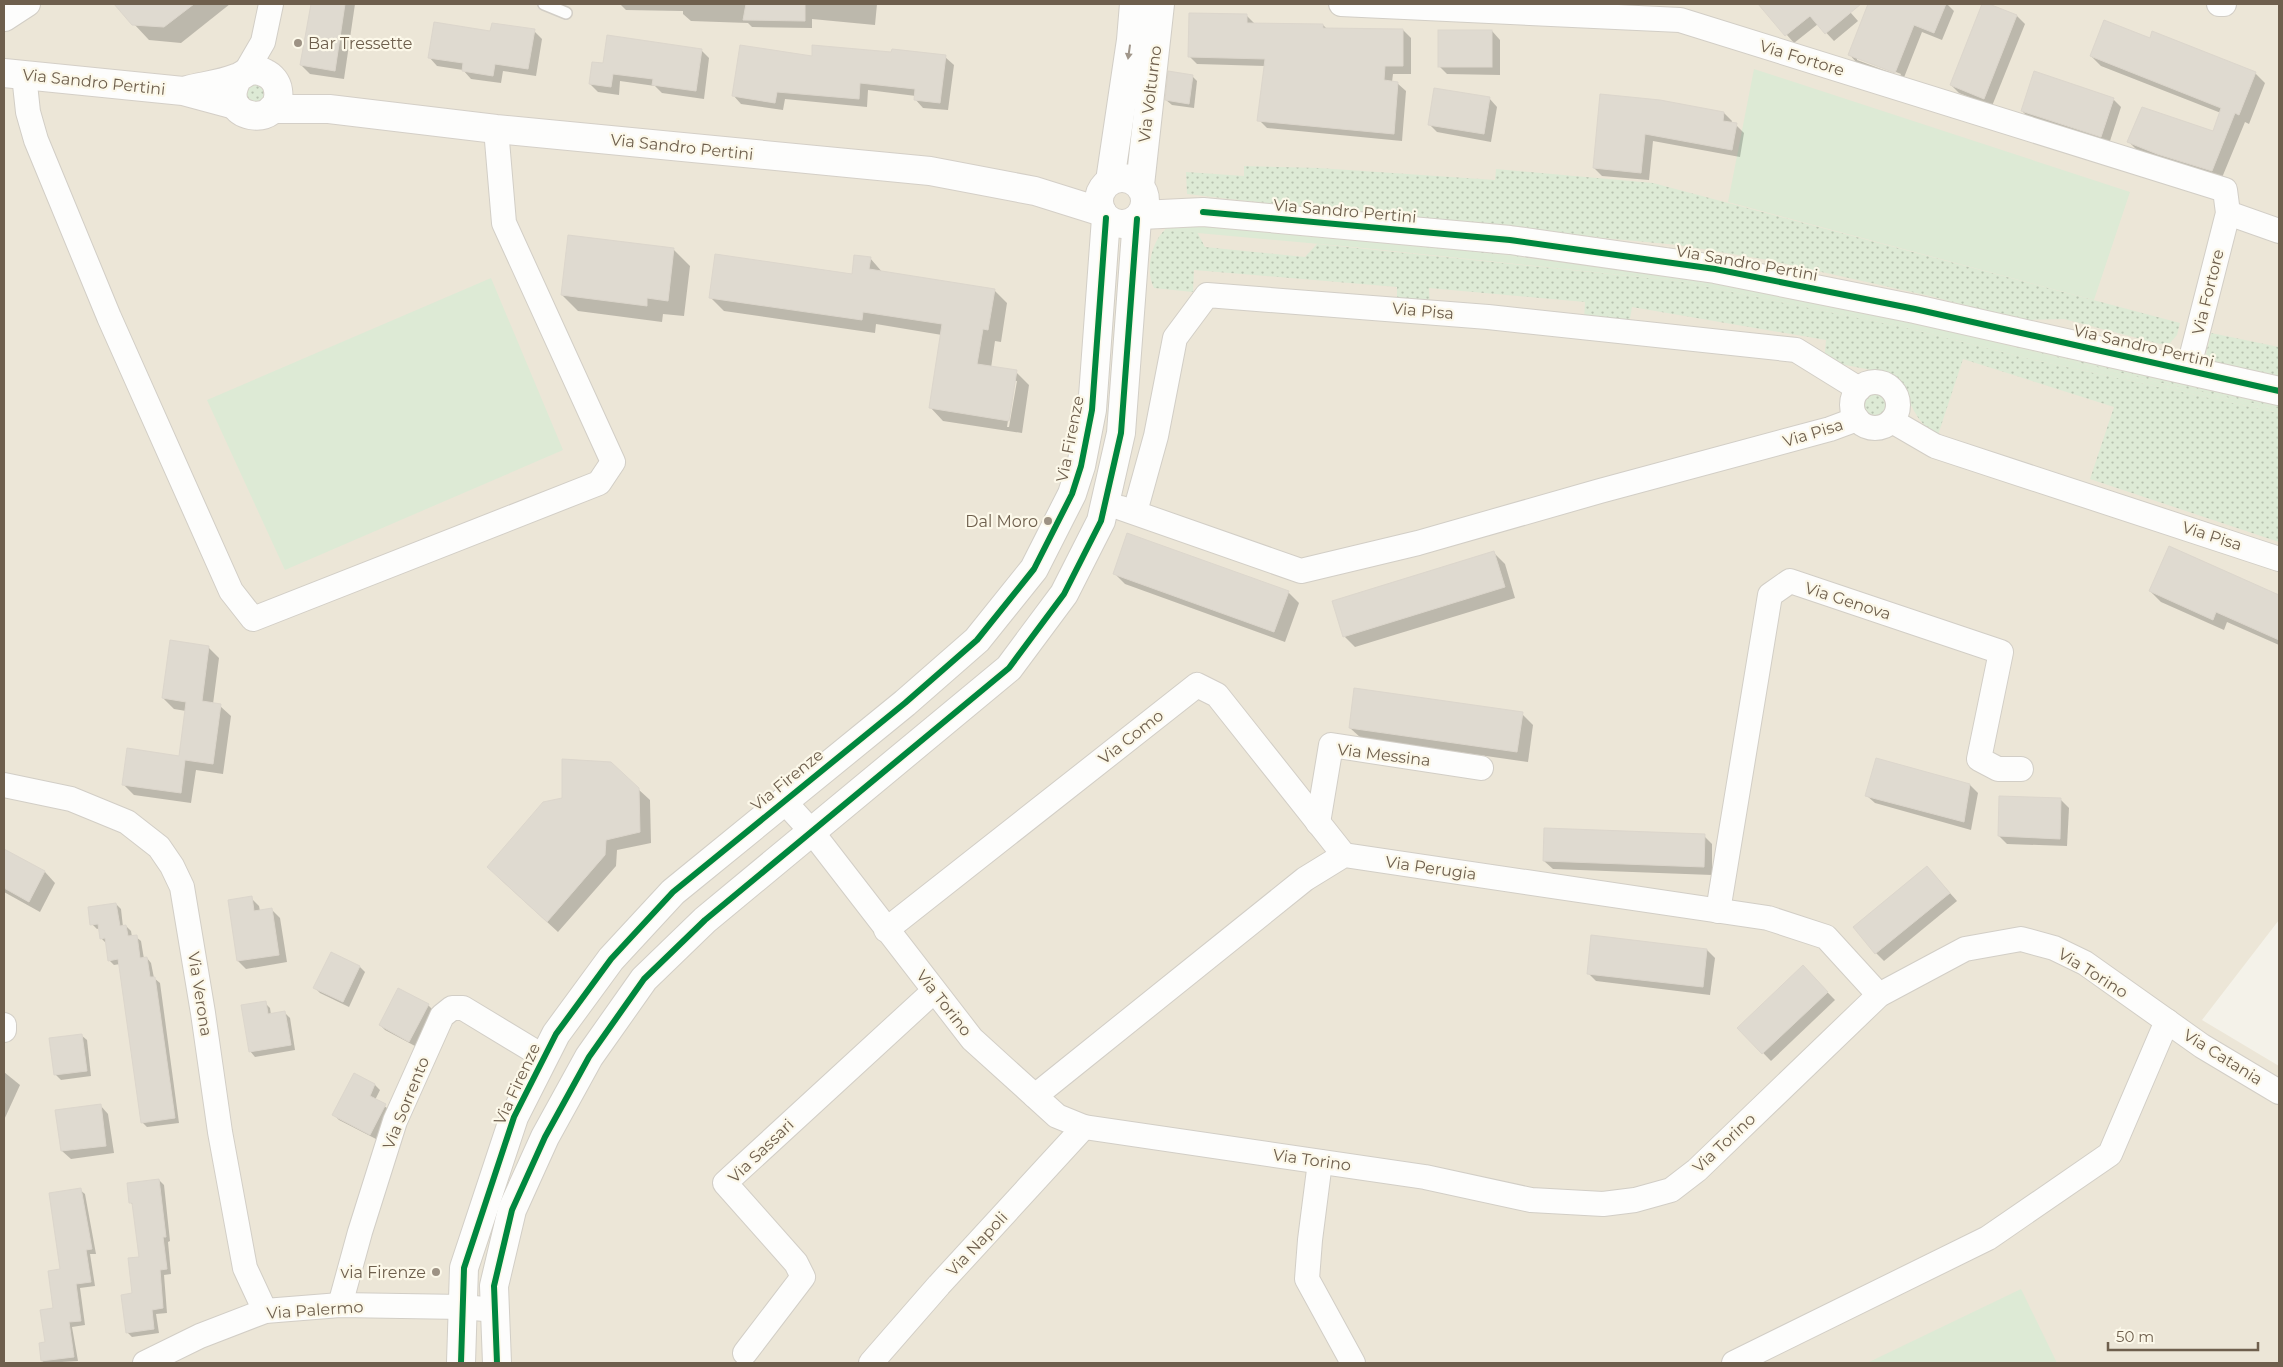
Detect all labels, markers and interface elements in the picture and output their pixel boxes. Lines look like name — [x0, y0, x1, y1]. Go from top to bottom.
place label: Bar Tressette — [308, 34, 412, 53]
street label: Via Fortore — [1757, 36, 1847, 80]
marker: Bar Tressette — [292, 37, 304, 49]
street label: Via Volturno — [1135, 44, 1165, 144]
one-way arrow — [1125, 45, 1133, 61]
street label: Via Sandro Pertini — [22, 65, 166, 99]
street label: Via Sandro Pertini — [610, 130, 754, 164]
street label: Via Sandro Pertini — [1273, 195, 1417, 227]
street label: Via Sandro Pertini — [1675, 241, 1819, 285]
street label: Via Fortore — [2188, 247, 2228, 337]
street label: Via Pisa — [1391, 299, 1455, 323]
street label: Via Sandro Pertini — [2072, 321, 2216, 371]
street label: Via Firenze — [1052, 394, 1088, 484]
street label: Via Pisa — [1781, 415, 1845, 451]
place label: Dal Moro — [965, 512, 1038, 531]
marker: Dal Moro — [1042, 515, 1054, 527]
street label: Via Pisa — [2180, 517, 2244, 555]
street label: Via Genova — [1803, 578, 1893, 624]
street label: Via Como — [1095, 706, 1167, 768]
street label: Via Messina — [1336, 740, 1432, 770]
street label: Via Firenze — [747, 745, 827, 815]
street label: Via Perugia — [1384, 852, 1478, 884]
street label: Via Torino — [2055, 944, 2131, 1002]
street label: Via Verona — [184, 950, 216, 1038]
street label: Via Torino — [912, 966, 976, 1040]
street label: Via Catania — [2180, 1025, 2266, 1089]
street label: Via Firenze — [490, 1040, 544, 1128]
street label: Via Sorrento — [379, 1054, 433, 1152]
street label: Via Torino — [1689, 1109, 1759, 1177]
street label: Via Sassari — [724, 1115, 798, 1187]
street label: Via Torino — [1272, 1145, 1352, 1175]
street label: Via Napoli — [943, 1208, 1011, 1280]
place label: via Firenze — [341, 1263, 426, 1282]
marker: via Firenze — [430, 1266, 442, 1278]
street label: Via Palermo — [266, 1297, 364, 1323]
scale bar — [2108, 1320, 2258, 1352]
text: 50 m — [2116, 1327, 2154, 1346]

